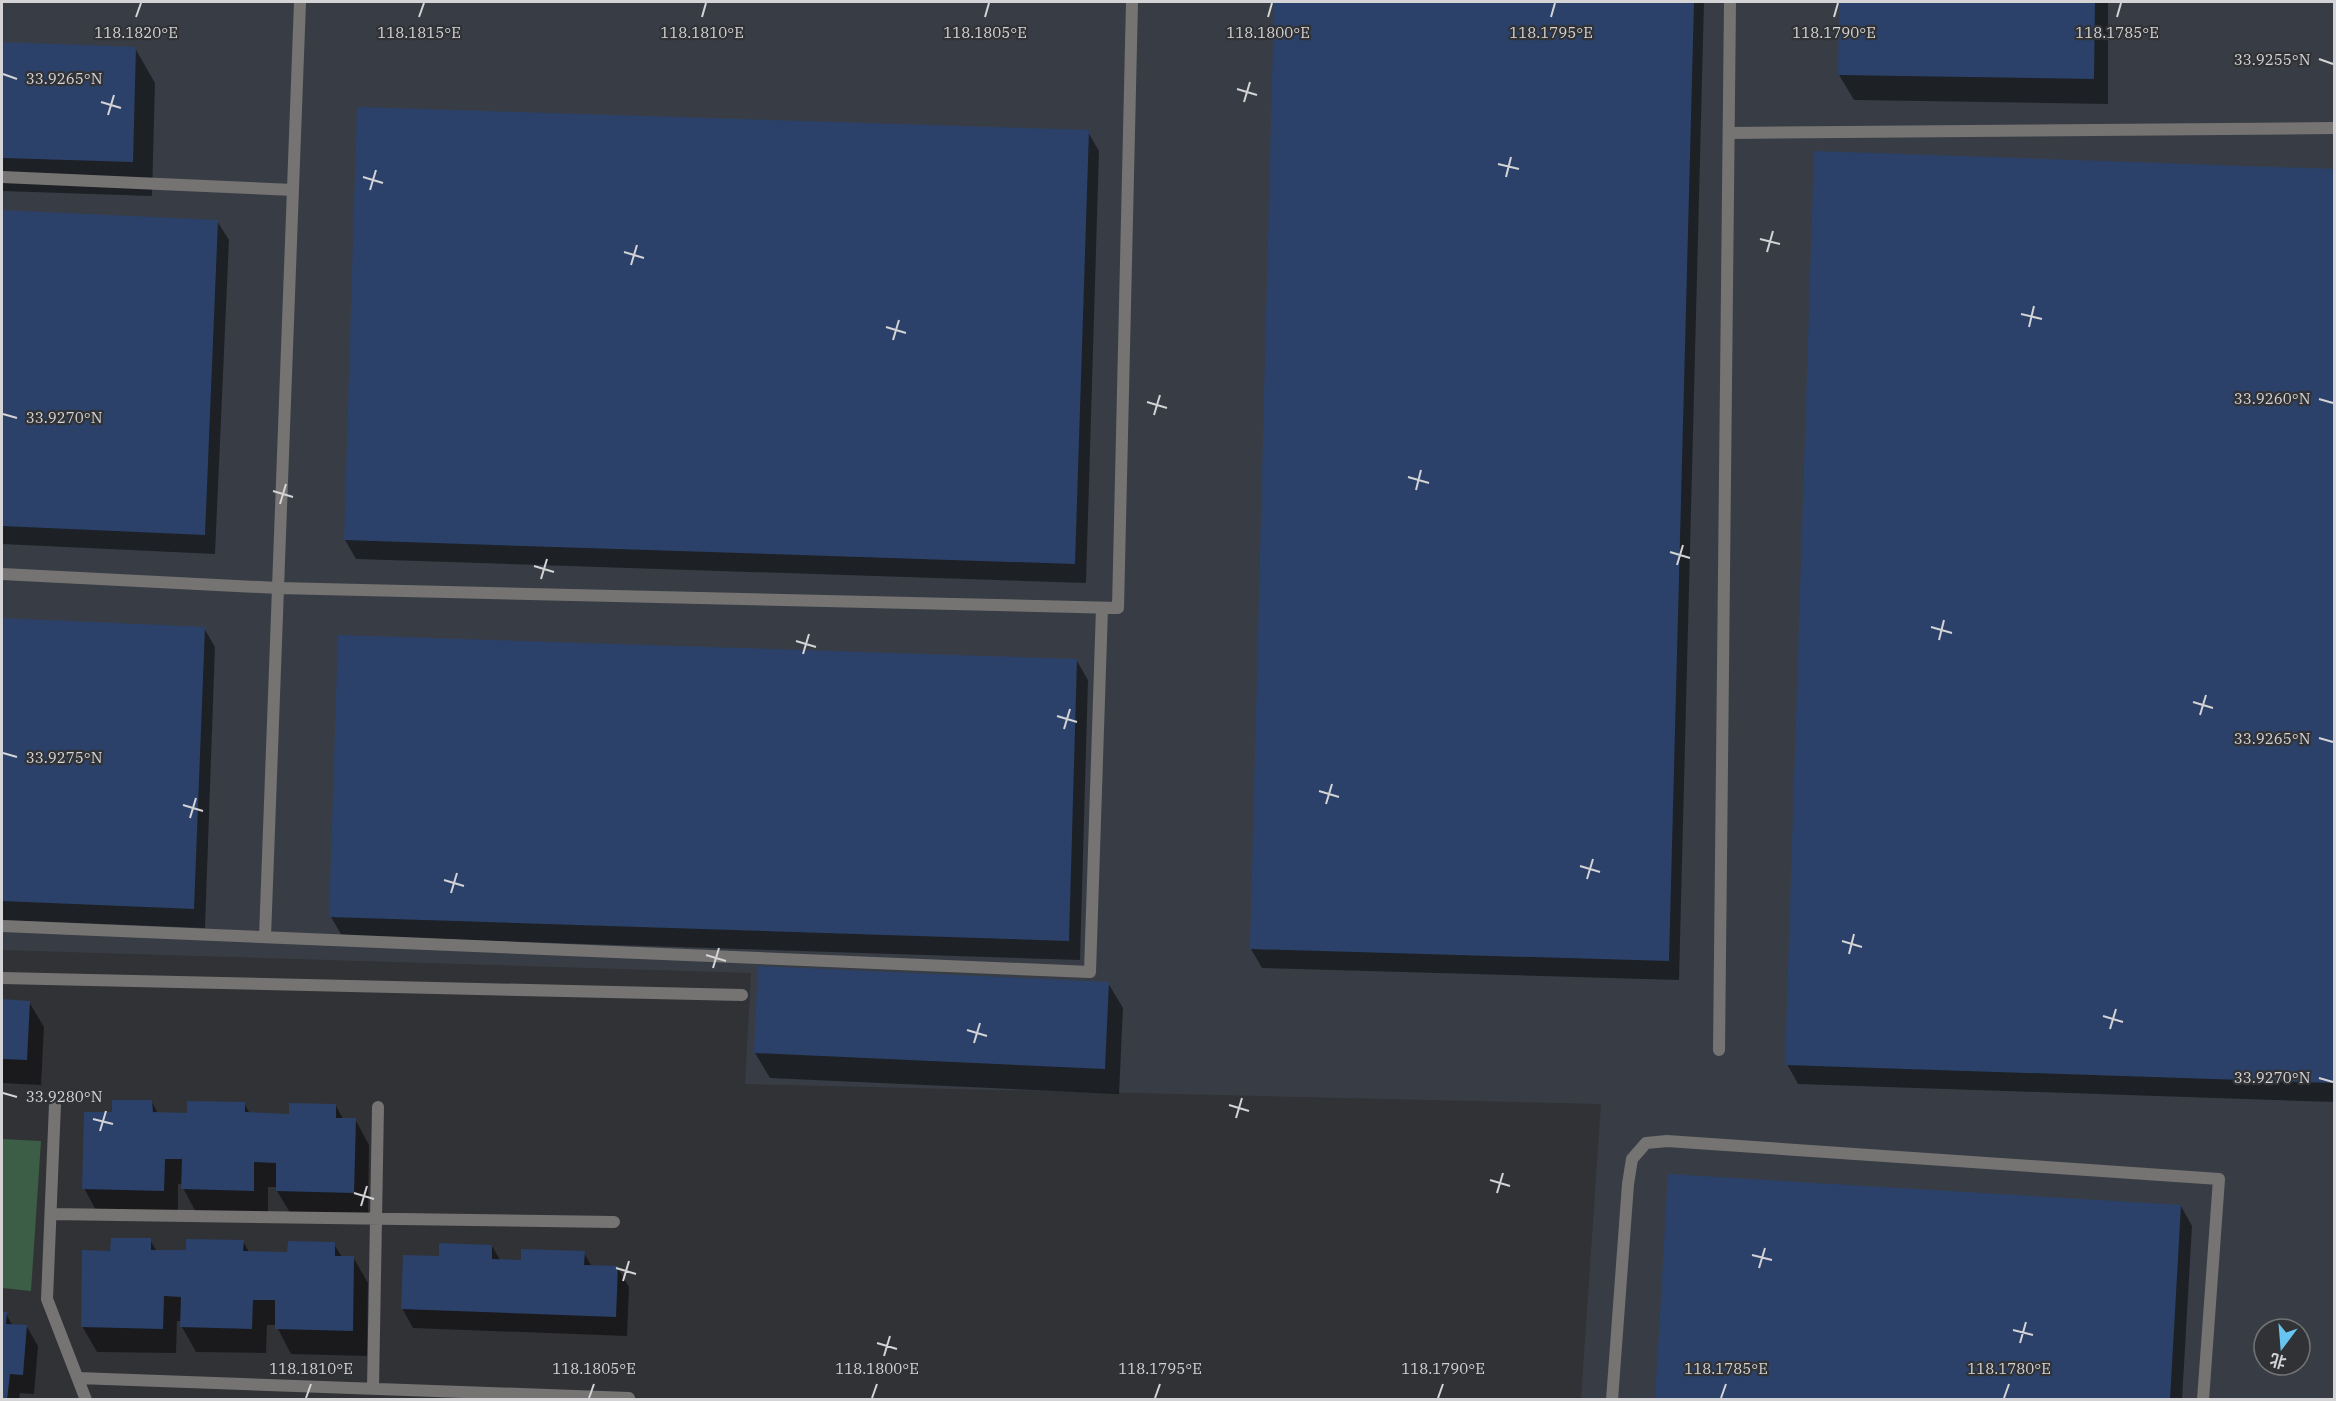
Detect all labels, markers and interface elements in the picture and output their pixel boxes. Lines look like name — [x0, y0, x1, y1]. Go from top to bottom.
text: 118.1820°E — [94, 23, 178, 42]
text: 118.1815°E — [377, 23, 461, 42]
text: 118.1810°E — [660, 23, 744, 42]
text: 118.1805°E — [943, 23, 1027, 42]
text: 118.1800°E — [1226, 23, 1310, 42]
text: 118.1795°E — [1509, 23, 1593, 42]
text: 118.1790°E — [1792, 23, 1876, 42]
text: 118.1785°E — [2075, 23, 2159, 42]
text: 33.9255°N — [2234, 50, 2310, 69]
text: 33.9265°N — [26, 69, 102, 88]
text: 33.9260°N — [2234, 389, 2310, 408]
text: 33.9270°N — [26, 408, 102, 427]
text: 33.9265°N — [2234, 729, 2310, 748]
text: 33.9275°N — [26, 748, 102, 767]
text: 33.9270°N — [2234, 1068, 2310, 1087]
text: 33.9280°N — [26, 1087, 102, 1106]
north arrow — [2252, 1317, 2312, 1377]
text: 北 — [2267, 1350, 2288, 1373]
text: 118.1810°E — [269, 1359, 353, 1378]
text: 118.1805°E — [552, 1359, 636, 1378]
text: 118.1800°E — [835, 1359, 919, 1378]
text: 118.1795°E — [1118, 1359, 1202, 1378]
text: 118.1790°E — [1401, 1359, 1485, 1378]
text: 118.1785°E — [1684, 1359, 1768, 1378]
text: 118.1780°E — [1967, 1359, 2051, 1378]

